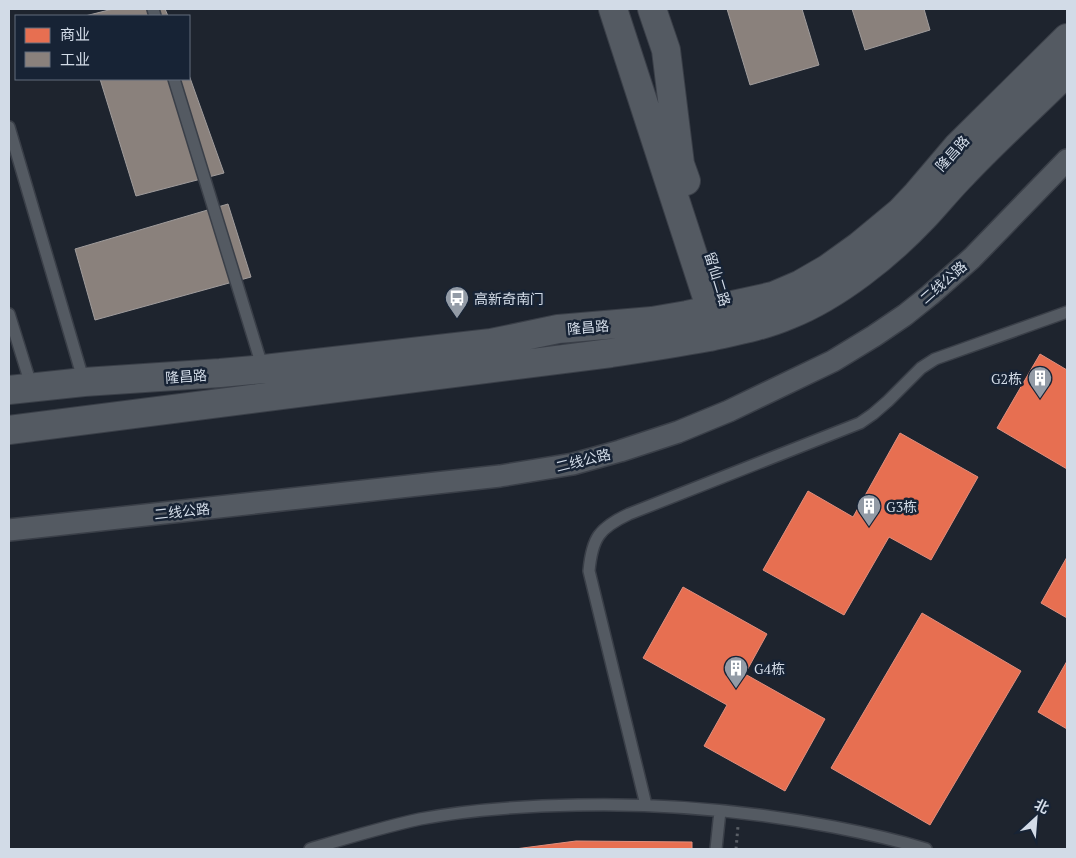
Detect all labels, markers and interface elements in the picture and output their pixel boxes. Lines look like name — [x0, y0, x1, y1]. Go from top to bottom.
legend — [15, 15, 190, 80]
text: 商业 — [60, 24, 90, 44]
text: 工业 — [60, 49, 90, 69]
street label: 隆昌路 — [931, 131, 973, 175]
street label: 留仙二路 — [701, 249, 735, 309]
street label: 二线公路 — [916, 256, 970, 308]
bus stop icon: 高新奇南门 — [444, 285, 470, 319]
place label: 高新奇南门 — [474, 289, 544, 308]
street label: 隆昌路 — [566, 316, 610, 338]
street label: 隆昌路 — [164, 365, 208, 387]
building icon: G2栋 — [1027, 365, 1053, 399]
place label: G2栋 — [991, 369, 1022, 388]
street label: 二线公路 — [554, 444, 612, 476]
building icon: G3栋 — [856, 493, 882, 527]
place label: G3栋 — [886, 497, 917, 516]
street label: 二线公路 — [153, 499, 211, 523]
building icon: G4栋 — [723, 655, 749, 689]
place label: G4栋 — [754, 659, 785, 678]
north arrow — [1011, 793, 1061, 843]
text: 北 — [1031, 794, 1052, 817]

